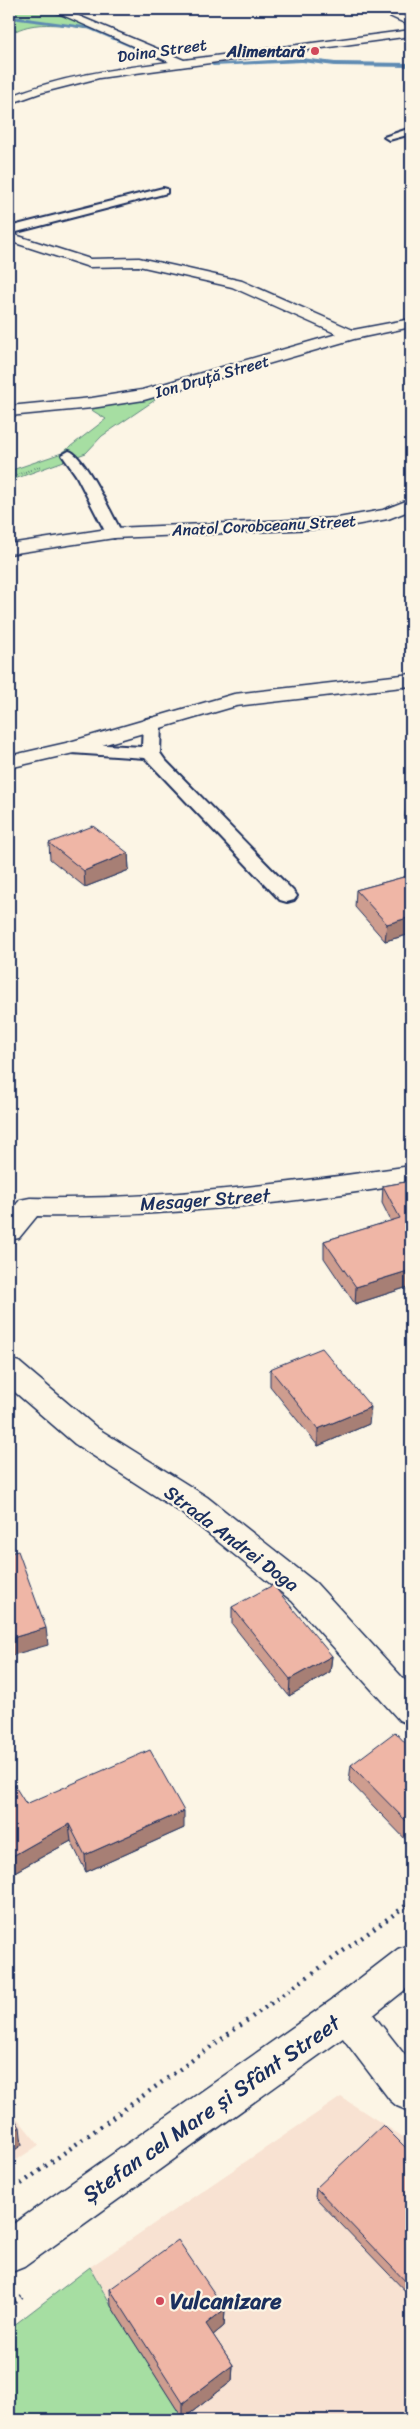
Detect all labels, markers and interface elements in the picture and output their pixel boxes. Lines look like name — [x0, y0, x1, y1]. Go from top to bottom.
street label: Doina Street — [116, 30, 209, 71]
place label: Alimentară — [226, 37, 306, 66]
marker: Alimentară — [309, 45, 321, 57]
street label: Ion Druță Street — [151, 346, 273, 407]
street label: Anatol Corobceanu Street — [170, 506, 357, 545]
street label: Mesager Street — [139, 1178, 272, 1221]
street label: Strada Andrei Doga — [157, 1476, 307, 1601]
street label: Ștefan cel Mare și Sfânt Street — [74, 2003, 350, 2213]
place label: Vulcanizare — [170, 2282, 282, 2321]
marker: Vulcanizare — [154, 2295, 166, 2307]

